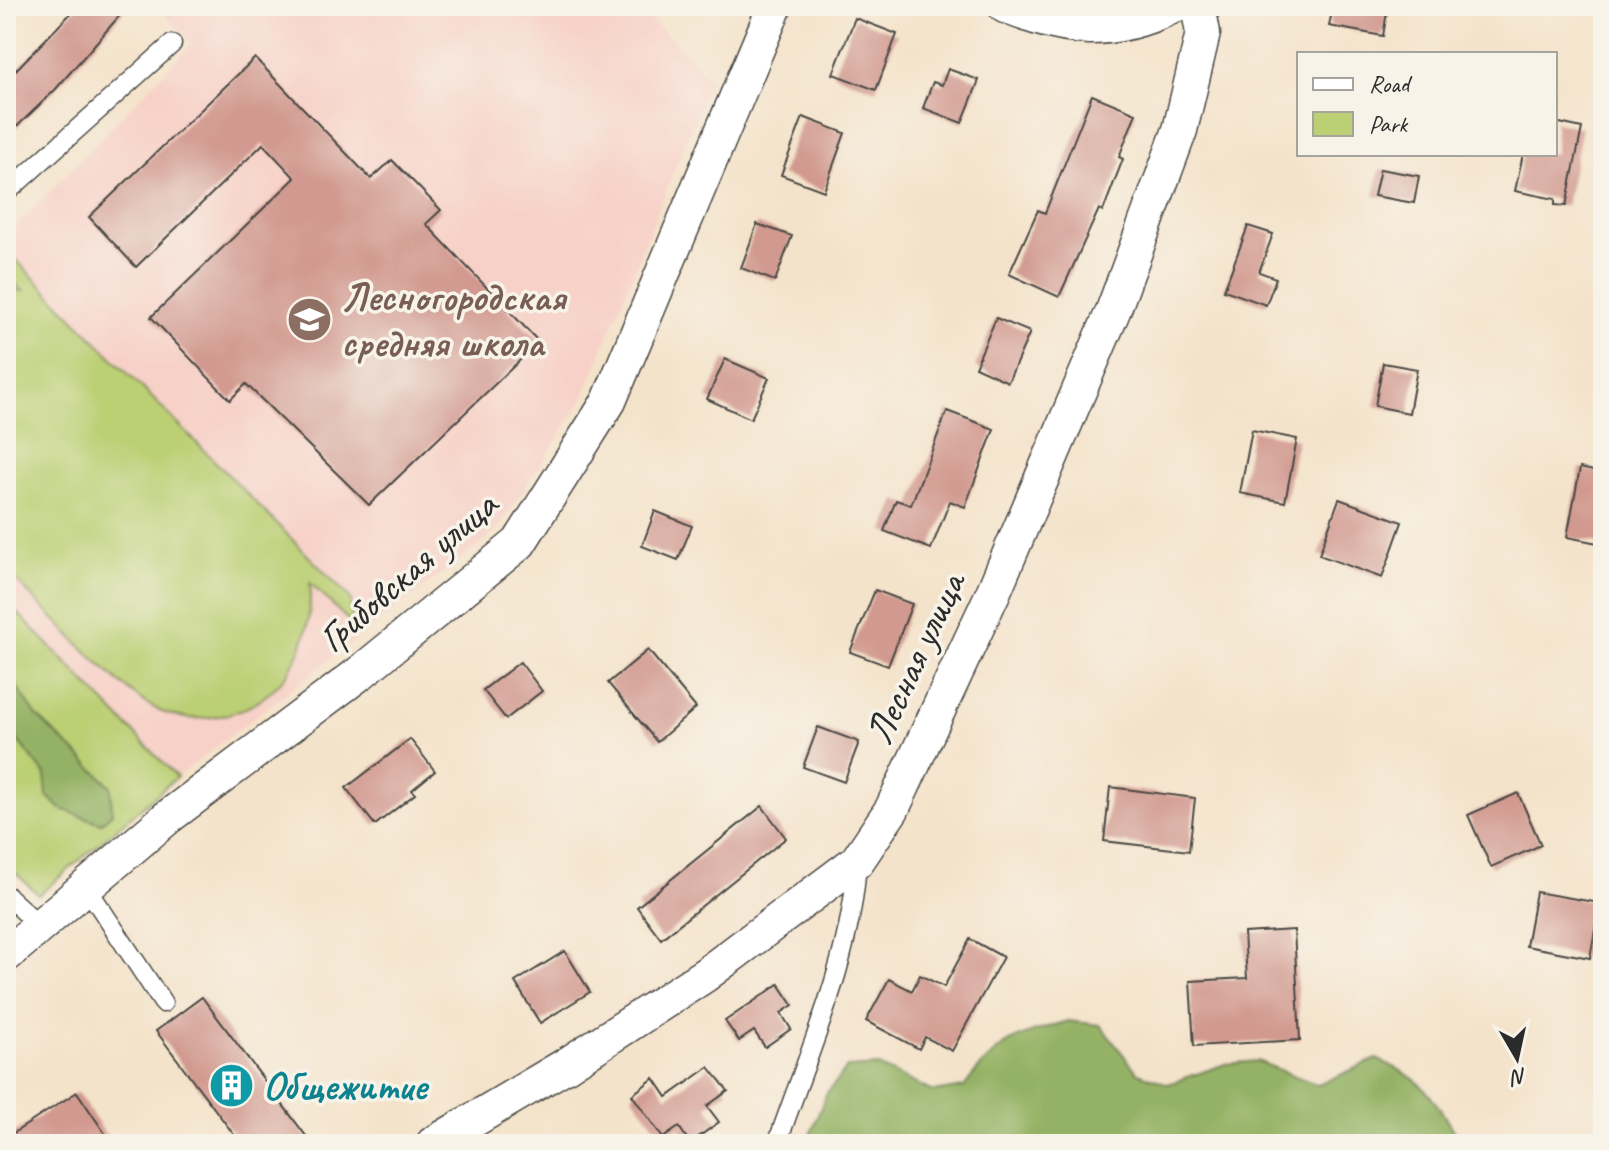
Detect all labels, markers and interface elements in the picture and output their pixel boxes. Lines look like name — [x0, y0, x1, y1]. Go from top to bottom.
legend — [1297, 52, 1557, 156]
text: Road — [1369, 69, 1413, 99]
text: Park — [1369, 109, 1409, 139]
place label: Лесногородская средняя школа — [341, 272, 568, 368]
school or university icon: Лесногородская средняя школа — [286, 295, 334, 343]
street label: Грибовская улица — [308, 479, 509, 663]
street label: Лесная улица — [854, 562, 978, 752]
north arrow — [1477, 1018, 1557, 1098]
building icon: Общежитие — [208, 1061, 256, 1109]
place label: Общежитие — [263, 1061, 430, 1111]
text: N — [1508, 1062, 1529, 1092]

